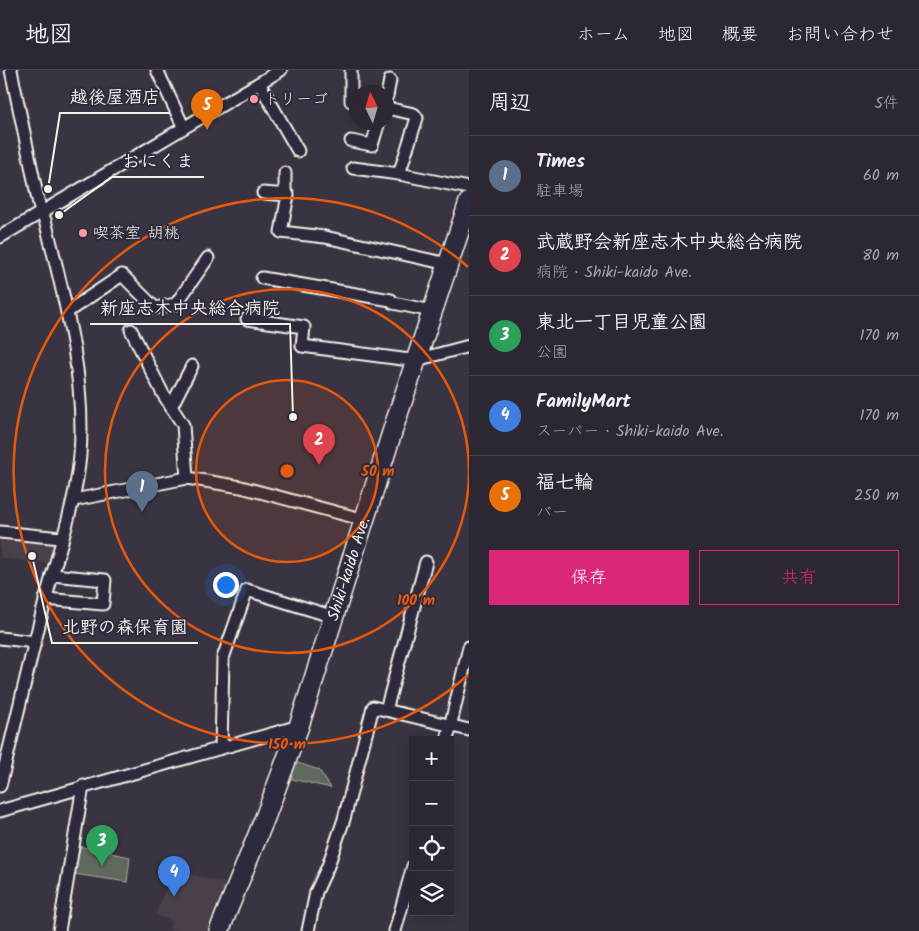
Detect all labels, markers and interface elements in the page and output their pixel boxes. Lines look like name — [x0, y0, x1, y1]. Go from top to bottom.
text: 地図 — [25, 16, 73, 55]
text: ホーム — [577, 21, 630, 50]
text: 地図 — [658, 21, 694, 50]
text: 概要 — [722, 21, 758, 50]
text: お問い合わせ — [786, 21, 894, 50]
callout: 越後屋酒店 — [60, 80, 170, 113]
text: 越後屋酒店 — [70, 84, 160, 113]
north arrow — [349, 85, 394, 130]
place label: トリーゴ — [264, 87, 328, 112]
text: 周辺 — [489, 87, 531, 120]
pin: 5 — [191, 89, 223, 130]
text: 5件 — [874, 91, 899, 116]
marker: トリーゴ — [248, 93, 260, 105]
callout: おにくま — [112, 144, 204, 177]
text: Times — [536, 147, 585, 177]
text: おにくま — [122, 148, 194, 177]
text: 1 — [503, 163, 507, 188]
text: 60 m — [863, 163, 899, 188]
text: 駐車場 — [536, 179, 584, 204]
place label: 喫茶室 胡桃 — [93, 221, 179, 246]
marker: 喫茶室 胡桃 — [77, 227, 89, 239]
text: 武蔵野会新座志木中央総合病院 — [536, 228, 802, 258]
text: 2 — [500, 243, 510, 268]
text: 80 m — [862, 243, 899, 268]
text: 病院 · Shiki-kaido Ave. — [536, 260, 692, 285]
callout: 新座志木中央総合病院 — [90, 291, 290, 324]
text: 新座志木中央総合病院 — [100, 295, 280, 324]
text: 東北一丁目児童公園 — [536, 308, 707, 338]
text: 3 — [501, 323, 509, 348]
text: 170 m — [859, 323, 899, 348]
text: 公園 — [536, 340, 568, 365]
text: FamilyMart — [536, 387, 631, 417]
text: 4 — [501, 403, 509, 428]
text: 170 m — [859, 403, 899, 428]
text: スーパー · Shiki-kaido Ave. — [536, 419, 723, 444]
pin: 2 — [303, 424, 335, 465]
text: 50 m — [360, 460, 395, 484]
centre of rings — [278, 462, 296, 480]
text: 福七輪 — [536, 468, 593, 498]
pin: 1 — [126, 471, 158, 512]
text: 5 — [501, 483, 509, 508]
text: 250 m — [854, 483, 899, 508]
text: バー — [536, 500, 568, 525]
street label: Shiki-kaido Ave. — [321, 514, 377, 624]
button: 保存 — [489, 550, 689, 605]
button: 共有 — [699, 550, 899, 605]
your location — [213, 572, 239, 598]
text: 100 m — [397, 589, 435, 613]
callout: 北野の森保育園 — [52, 610, 198, 643]
text: 北野の森保育園 — [62, 614, 188, 643]
text: 150 m — [268, 733, 306, 757]
map controls — [409, 736, 454, 916]
button: + — [409, 736, 454, 781]
button: − — [409, 781, 454, 826]
pin: 3 — [86, 825, 118, 866]
button: locate — [409, 826, 454, 871]
pin: 4 — [158, 856, 190, 897]
button: layers — [409, 871, 454, 916]

